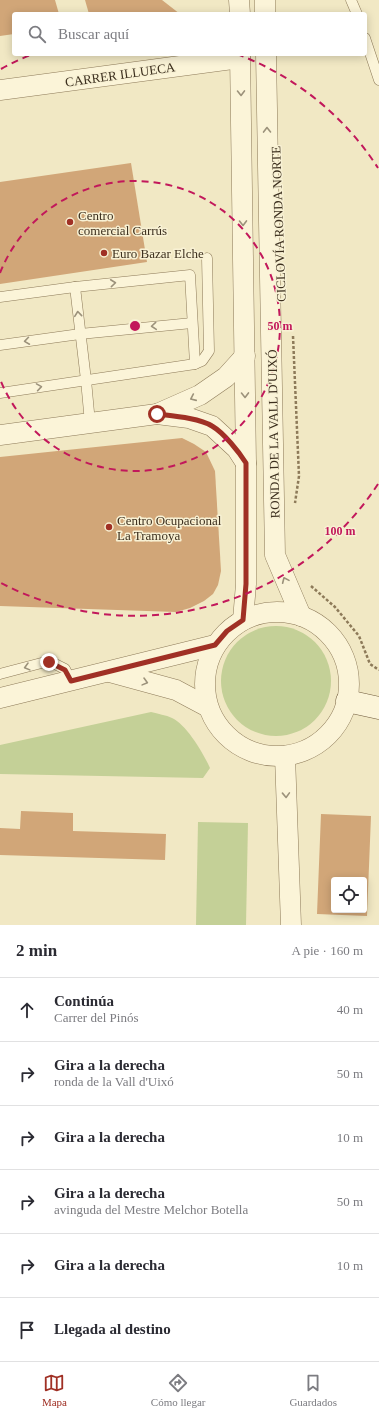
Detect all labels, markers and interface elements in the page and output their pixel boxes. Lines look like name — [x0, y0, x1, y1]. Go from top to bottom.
search box — [12, 12, 367, 56]
icon: search — [26, 23, 48, 45]
text: Buscar aquí — [58, 26, 129, 42]
street label: CARRER ILLUECA — [64, 59, 177, 90]
one-way arrow — [237, 90, 245, 96]
one-way arrow — [263, 127, 272, 133]
street label: CICLOVÍA RONDA NORTE — [268, 146, 289, 302]
place label: Centro comercial Carrús — [78, 208, 167, 238]
marker: Centro comercial Carrús — [65, 217, 75, 227]
one-way arrow — [239, 220, 247, 226]
place label: Euro Bazar Elche — [112, 246, 204, 261]
marker: Euro Bazar Elche — [99, 248, 109, 258]
one-way arrow — [110, 279, 117, 288]
one-way arrow — [73, 310, 82, 317]
centre of rings — [128, 319, 142, 333]
text: 50 m — [268, 319, 293, 333]
one-way arrow — [151, 322, 157, 331]
one-way arrow — [24, 336, 30, 345]
street label: RONDA DE LA VALL D'UIXÓ — [265, 349, 282, 519]
one-way arrow — [35, 383, 42, 392]
one-way arrow — [241, 392, 249, 398]
one-way arrow — [190, 393, 197, 401]
route start — [148, 405, 166, 423]
place label: Centro Ocupacional La Tramoya — [117, 513, 222, 543]
marker: Centro Ocupacional La Tramoya — [104, 522, 114, 532]
text: 100 m — [325, 524, 356, 538]
one-way arrow — [282, 577, 290, 584]
route end — [40, 653, 58, 671]
one-way arrow — [24, 662, 31, 671]
one-way arrow — [142, 677, 149, 686]
one-way arrow — [282, 792, 291, 798]
map controls — [331, 877, 367, 913]
button: locate — [331, 877, 367, 913]
text: 2 min — [16, 941, 57, 960]
text: A pie · 160 m — [292, 943, 363, 958]
text: Continúa — [54, 993, 114, 1009]
icon: ahead — [16, 999, 38, 1021]
text: 40 m — [337, 1002, 363, 1017]
text: Carrer del Pinós — [54, 1010, 138, 1025]
text: Gira a la derecha — [54, 1057, 165, 1073]
icon: right — [16, 1063, 38, 1085]
text: 50 m — [337, 1066, 363, 1081]
text: ronda de la Vall d'Uixó — [54, 1074, 174, 1089]
icon: right — [16, 1127, 38, 1149]
text: Gira a la derecha — [54, 1129, 165, 1145]
text: 10 m — [337, 1130, 363, 1145]
text: Gira a la derecha — [54, 1185, 165, 1201]
icon: right — [16, 1191, 38, 1213]
text: 50 m — [337, 1194, 363, 1209]
text: avinguda del Mestre Melchor Botella — [54, 1202, 248, 1217]
icon: right — [16, 1255, 38, 1277]
text: Gira a la derecha — [54, 1257, 165, 1273]
text: 10 m — [337, 1258, 363, 1273]
icon: arrive — [16, 1319, 38, 1341]
text: Llegada al destino — [54, 1321, 171, 1337]
tab: Mapa — [42, 1372, 67, 1408]
tab: Cómo llegar — [151, 1372, 206, 1408]
tab: Guardados — [289, 1372, 337, 1408]

